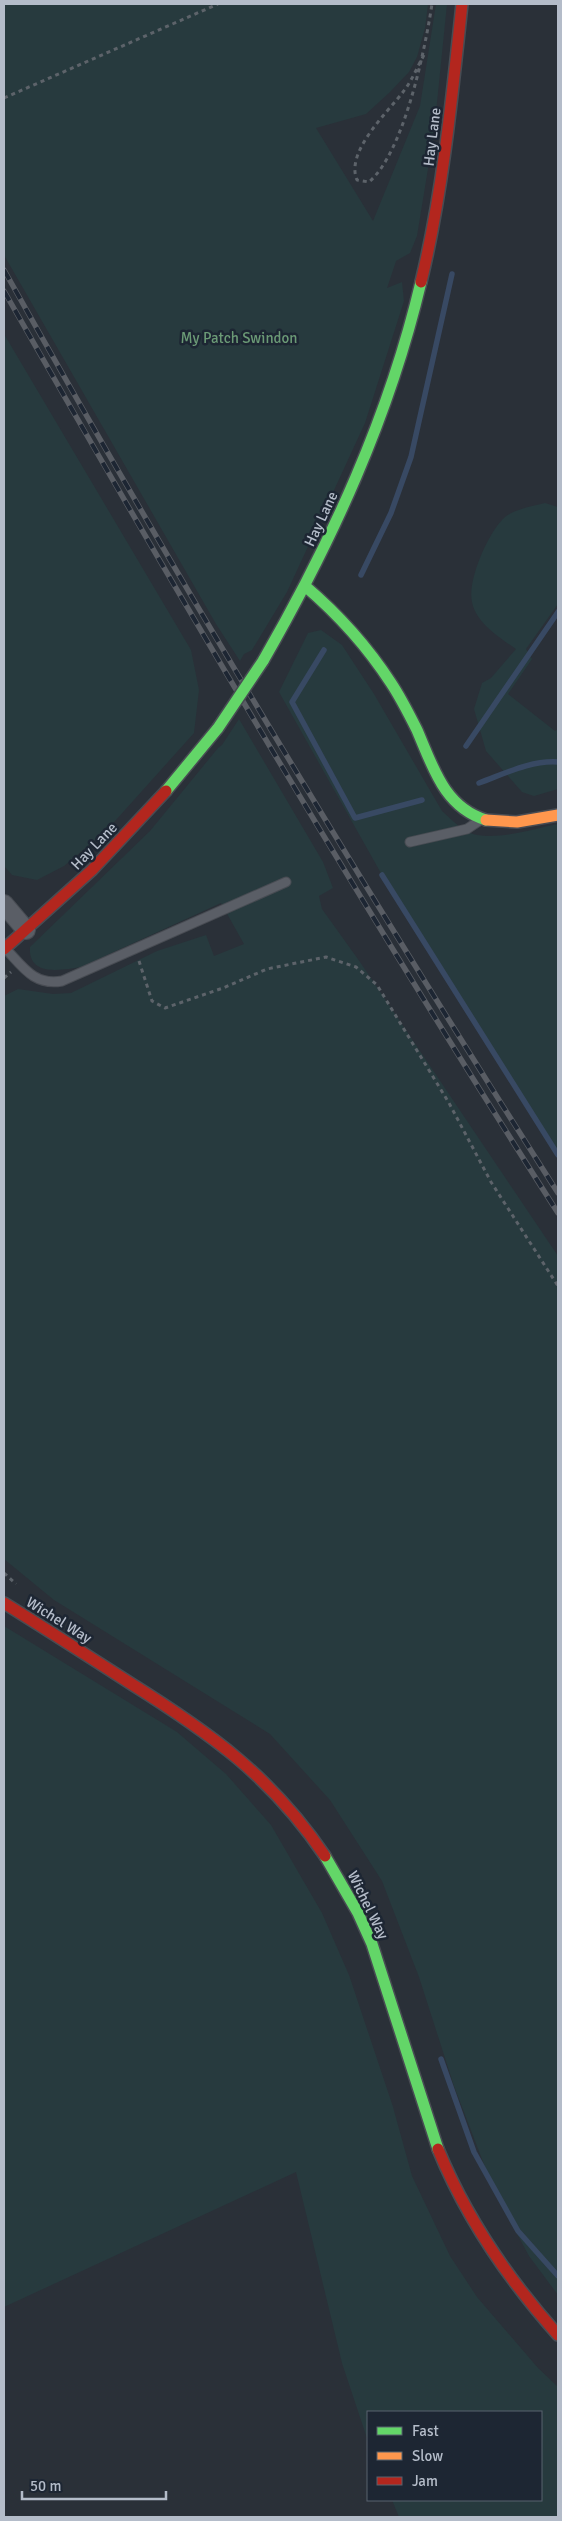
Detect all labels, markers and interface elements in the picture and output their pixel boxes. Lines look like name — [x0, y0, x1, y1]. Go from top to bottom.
street label: Hay Lane — [419, 107, 445, 167]
park label: My Patch Swindon — [181, 329, 298, 347]
street label: Hay Lane — [300, 489, 342, 549]
street label: Hay Lane — [67, 819, 121, 873]
street label: Wichel Way — [23, 1593, 95, 1647]
street label: Wichel Way — [344, 1868, 392, 1942]
legend — [367, 2411, 542, 2501]
text: Fast — [412, 2422, 439, 2440]
text: Slow — [412, 2447, 443, 2465]
scale bar — [22, 2468, 166, 2500]
text: Jam — [412, 2472, 438, 2490]
text: 50 m — [30, 2477, 61, 2495]

